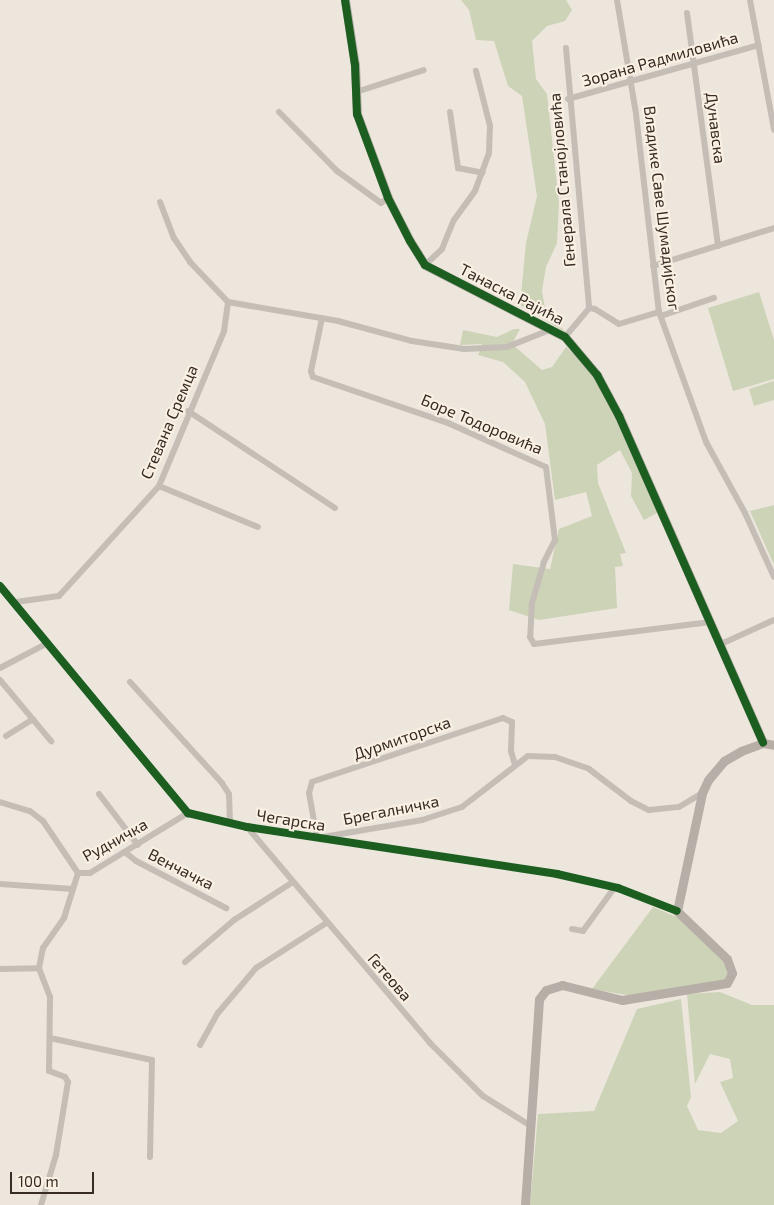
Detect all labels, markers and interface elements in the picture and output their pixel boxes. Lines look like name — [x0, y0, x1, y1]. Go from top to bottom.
street label: Зорана Радмиловића — [580, 28, 740, 90]
street label: Дунавска — [702, 91, 730, 165]
street label: Генерала Станојловића — [545, 92, 579, 268]
street label: Владике Саве Шумадијског — [640, 105, 684, 311]
street label: Танаска Рајића — [456, 259, 568, 329]
street label: Стевана Сремца — [136, 362, 202, 482]
street label: Боре Тодоровића — [418, 390, 546, 458]
street label: Дурмиторска — [351, 712, 453, 764]
street label: Брегалничка — [341, 791, 441, 829]
street label: Чегарска — [255, 805, 327, 835]
street label: Рудничка — [79, 814, 151, 866]
street label: Венчачка — [145, 844, 217, 894]
street label: Гетеова — [364, 949, 416, 1005]
scale bar — [12, 1162, 96, 1194]
text: 100 m — [18, 1172, 59, 1190]

